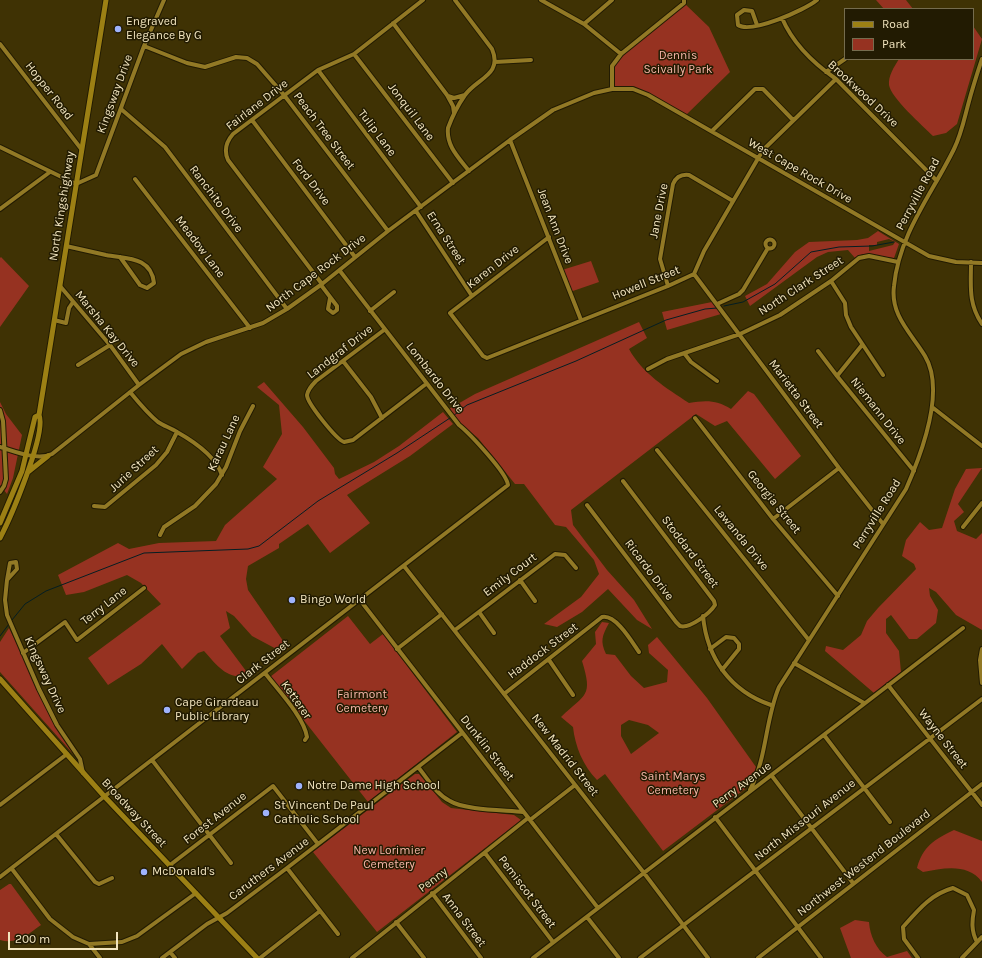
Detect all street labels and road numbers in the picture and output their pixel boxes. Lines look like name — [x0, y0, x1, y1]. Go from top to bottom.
street label: Kingsway Drive — [94, 53, 136, 135]
street label: Brookwood Drive — [825, 58, 901, 130]
street label: Hopper Road — [22, 59, 76, 123]
street label: Fairlane Drive — [223, 76, 291, 134]
street label: Jonquil Lane — [385, 80, 437, 144]
street label: Peach Tree Street — [290, 89, 358, 173]
street label: Tulip Lane — [355, 107, 399, 159]
street label: West Cape Rock Drive — [745, 135, 855, 207]
street label: North Kingshighway — [46, 150, 78, 262]
street label: Perryville Road — [893, 155, 943, 233]
street label: Ford Drive — [289, 156, 333, 208]
street label: Ranchito Drive — [186, 163, 246, 235]
street label: Jane Drive — [647, 182, 671, 240]
street label: Jean Ann Drive — [534, 186, 576, 266]
street label: Erna Street — [423, 209, 469, 267]
street label: Meadow Lane — [172, 213, 228, 281]
street label: North Cape Rock Drive — [263, 231, 369, 315]
street label: Karen Drive — [464, 242, 522, 292]
street label: North Clark Street — [756, 253, 846, 319]
street label: Howell Street — [610, 263, 682, 303]
street label: Marsha Kay Drive — [72, 288, 142, 370]
street label: Landgraf Drive — [304, 322, 376, 382]
street label: Lombardo Drive — [403, 340, 467, 416]
street label: Marietta Street — [765, 357, 827, 431]
street label: Niemann Drive — [847, 375, 909, 447]
street label: Karau Lane — [205, 413, 243, 473]
street label: Jurie Street — [106, 443, 162, 495]
street label: Georgia Street — [744, 467, 804, 537]
street label: Perryville Road — [850, 476, 904, 552]
street label: Lawanda Drive — [710, 503, 772, 573]
street label: Stoddard Street — [658, 513, 722, 591]
street label: Ricardo Drive — [621, 537, 677, 603]
street label: Emily Court — [480, 550, 540, 600]
street label: Terry Lane — [78, 584, 130, 628]
street label: Haddock Street — [505, 620, 581, 682]
street label: Kingsway Drive — [21, 634, 69, 716]
street label: Clark Street — [233, 637, 293, 687]
street label: Ketterer — [278, 678, 314, 722]
street label: Wayne Street — [915, 706, 971, 772]
street label: New Madrid Street — [528, 711, 602, 799]
street label: Dunklin Street — [457, 712, 517, 784]
street label: Perry Avenue — [710, 759, 774, 811]
street label: Broadway Street — [98, 776, 170, 850]
street label: North Missouri Avenue — [752, 776, 858, 864]
street label: Forest Avenue — [181, 789, 249, 847]
street label: Northwest Westend Boulevard — [795, 807, 933, 919]
street label: Caruthers Avenue — [226, 834, 312, 904]
street label: Pemiscot Street — [495, 853, 559, 931]
street label: Penny — [416, 864, 450, 896]
street label: Anna Street — [439, 890, 489, 950]

